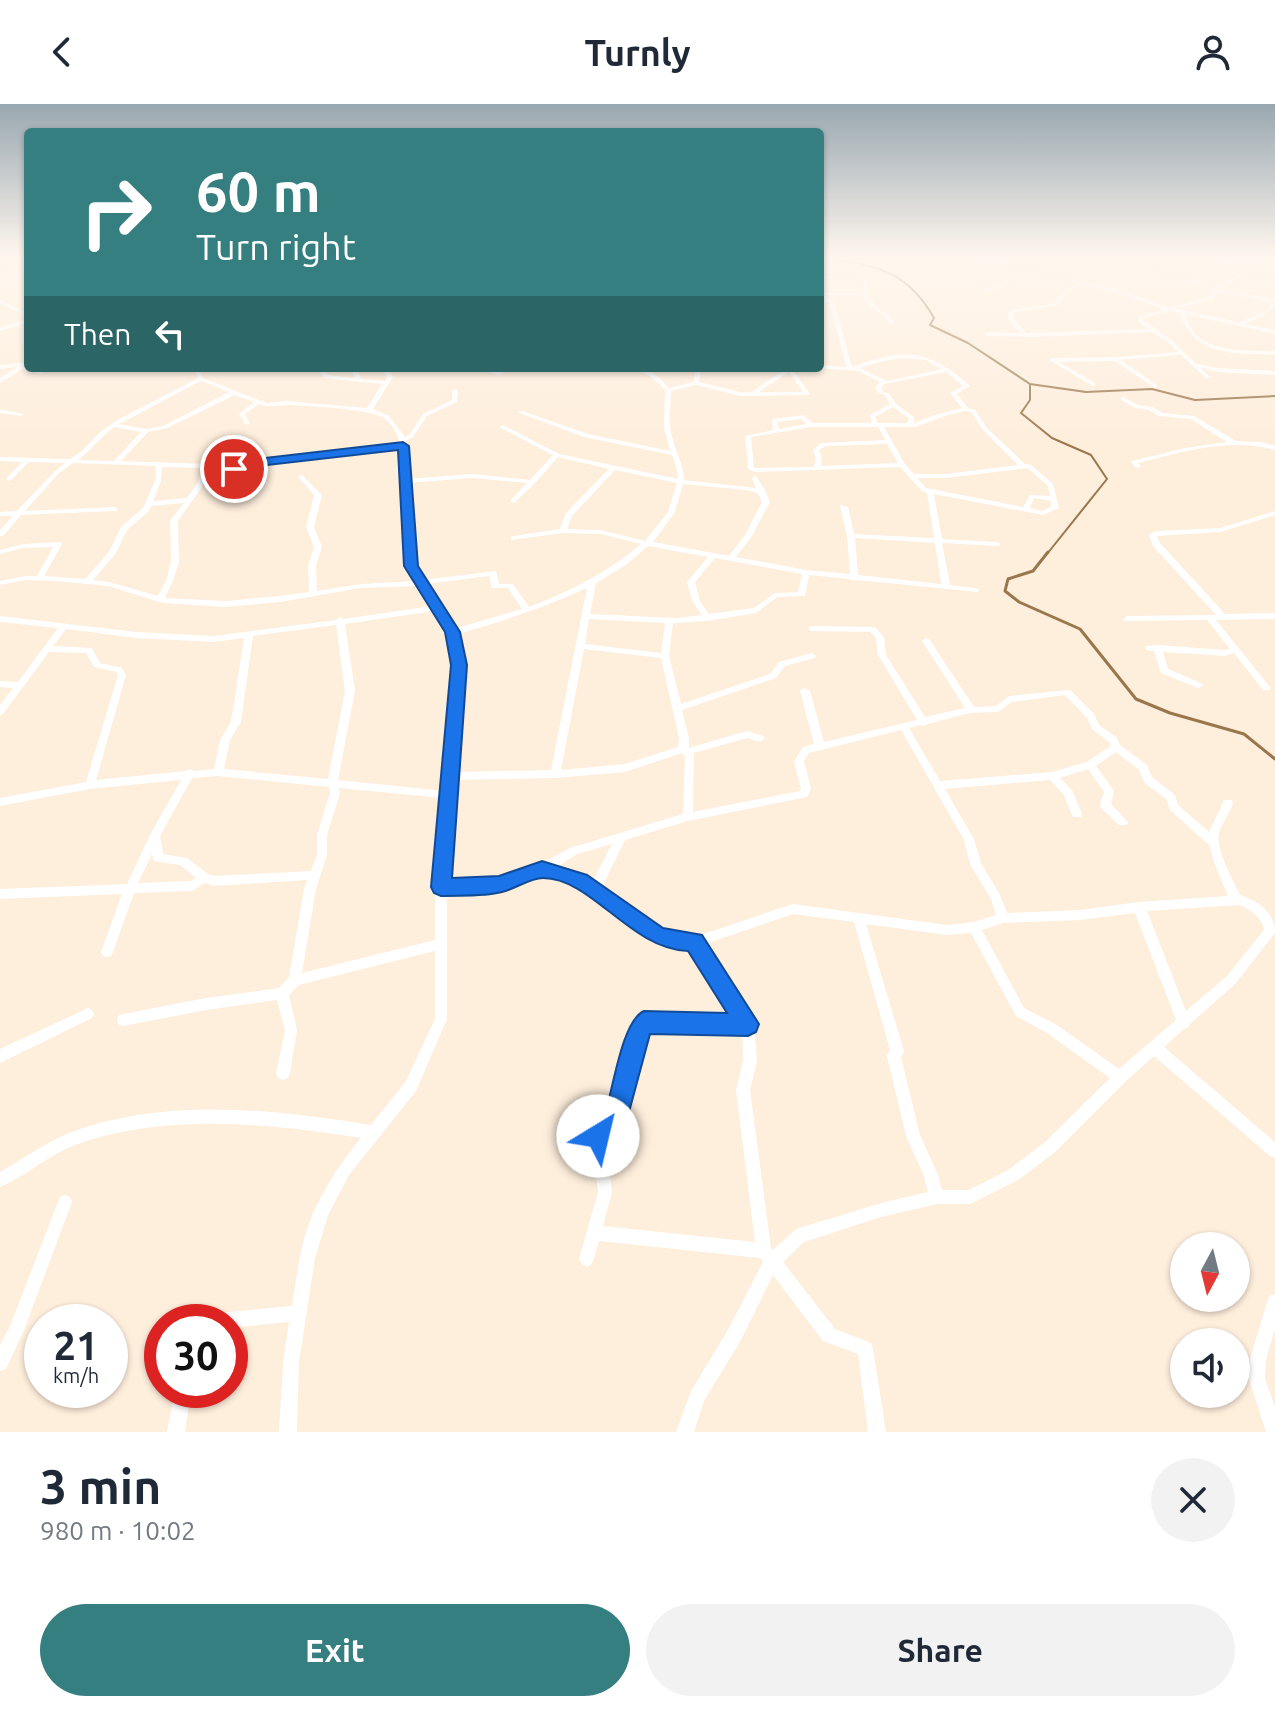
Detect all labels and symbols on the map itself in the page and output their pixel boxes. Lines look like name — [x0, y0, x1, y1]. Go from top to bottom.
pin — [200, 435, 268, 503]
position arrow — [556, 1094, 640, 1178]
north arrow — [1170, 1232, 1250, 1312]
speed limit sign: 30 — [144, 1304, 248, 1408]

